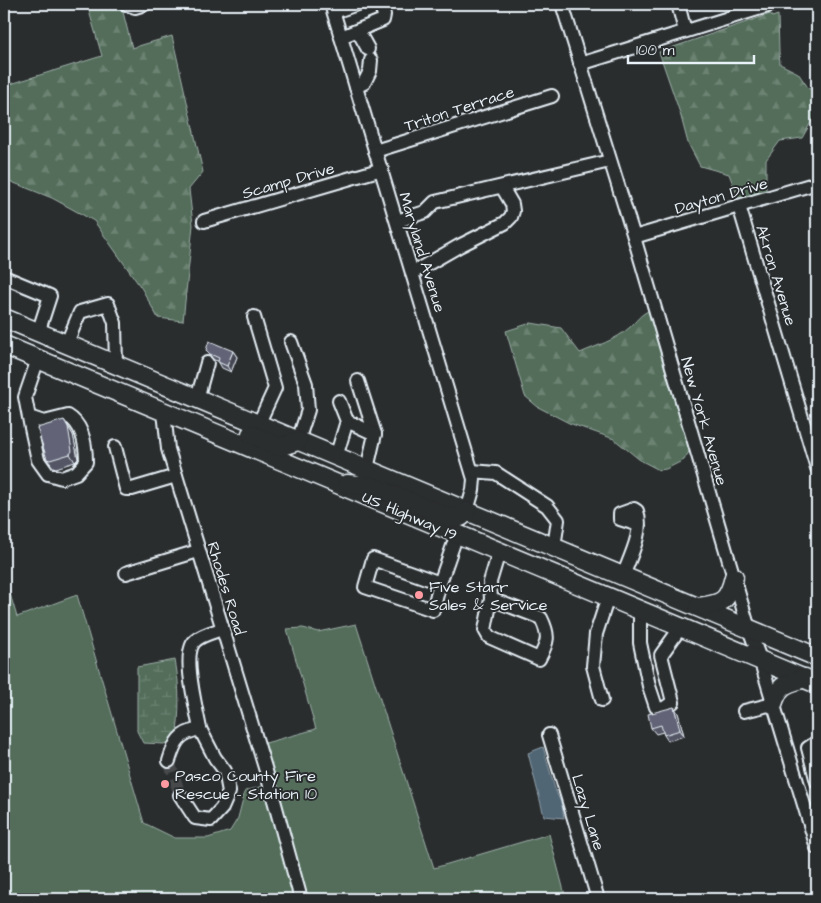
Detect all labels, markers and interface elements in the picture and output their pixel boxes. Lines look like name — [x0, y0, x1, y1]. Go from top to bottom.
scale bar — [628, 32, 755, 64]
text: 100 m — [636, 40, 675, 61]
street label: Triton Terrace — [402, 81, 517, 137]
street label: Scamp Drive — [240, 157, 337, 205]
street label: Dayton Drive — [672, 172, 771, 221]
street label: Maryland Avenue — [392, 190, 451, 316]
street label: Akron Avenue — [750, 222, 802, 329]
street label: New York Avenue — [675, 354, 733, 488]
street label: US Highway 19 — [358, 486, 461, 547]
street label: Rhodes Road — [201, 539, 251, 638]
place label: Five Starr Sales & Service — [429, 576, 548, 616]
marker: Five Starr Sales & Service — [413, 589, 425, 601]
place label: Pasco County Fire Rescue - Station 10 — [175, 765, 317, 805]
street label: Lazy Lane — [565, 772, 610, 854]
marker: Pasco County Fire Rescue - Station 10 — [159, 778, 171, 790]

